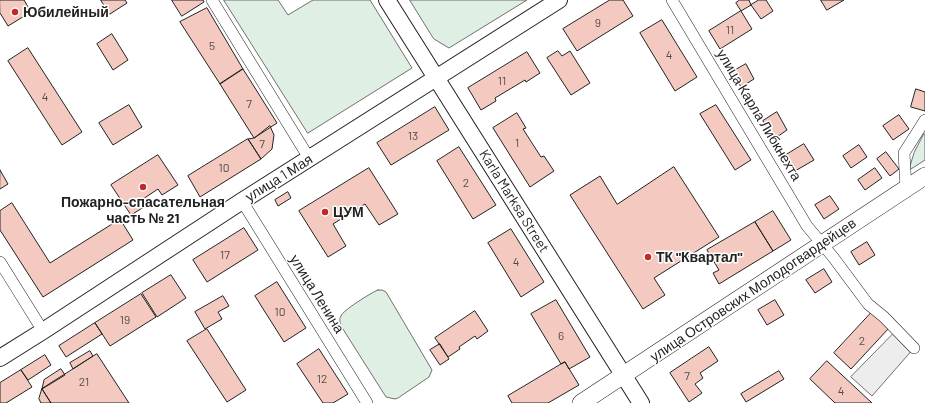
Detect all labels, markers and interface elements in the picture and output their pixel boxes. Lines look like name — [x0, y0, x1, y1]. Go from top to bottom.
place label: Юбилейный — [23, 4, 109, 20]
marker: Юбилейный — [10, 7, 20, 17]
house number: 9 — [595, 16, 601, 30]
house number: 11 — [726, 23, 734, 37]
house number: 5 — [209, 39, 215, 53]
street label: улица Карла Либкнехта — [713, 46, 805, 184]
house number: 4 — [666, 48, 672, 62]
house number: 11 — [498, 74, 506, 88]
house number: 4 — [42, 90, 48, 104]
house number: 7 — [246, 97, 252, 111]
house number: 13 — [408, 129, 418, 143]
house number: 1 — [515, 136, 519, 150]
house number: 7 — [259, 137, 265, 151]
street label: Karla Marksa Street — [476, 146, 552, 256]
street label: улица 1 Мая — [242, 151, 316, 205]
house number: 10 — [219, 161, 229, 175]
house number: 2 — [463, 176, 469, 190]
marker: Пожарно-спасательная часть № 21 — [138, 182, 148, 192]
place label: Пожарно-спасательная часть № 21 — [61, 194, 225, 226]
place label: ЦУМ — [333, 204, 364, 220]
marker: ЦУМ — [320, 207, 330, 217]
street label: улица Островских Молодогвардейцев — [647, 215, 859, 365]
house number: 17 — [220, 248, 230, 262]
place label: ТК "Квартал" — [656, 249, 743, 265]
street label: улица Ленина — [286, 252, 348, 336]
marker: ТК "Квартал" — [643, 252, 653, 262]
house number: 4 — [513, 255, 519, 269]
house number: 10 — [275, 305, 285, 319]
house number: 19 — [120, 313, 130, 327]
house number: 6 — [558, 329, 564, 343]
house number: 2 — [859, 334, 865, 348]
house number: 7 — [684, 369, 690, 383]
house number: 12 — [317, 372, 327, 386]
house number: 21 — [79, 375, 89, 389]
house number: 4 — [838, 384, 844, 398]

